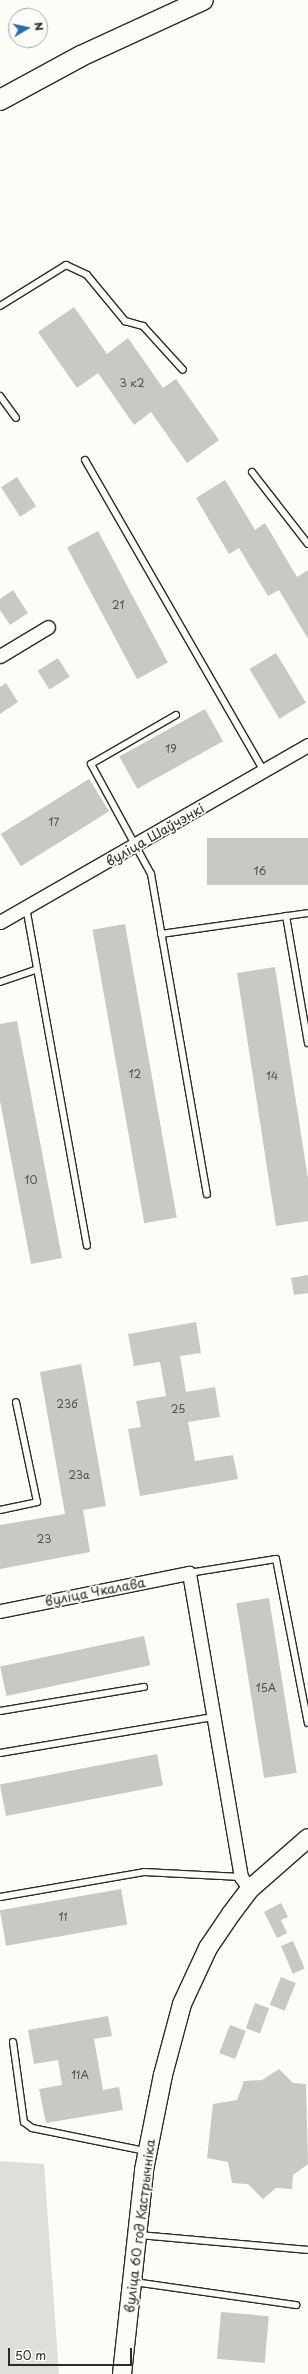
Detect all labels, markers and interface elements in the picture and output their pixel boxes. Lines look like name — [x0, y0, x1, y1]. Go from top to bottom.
north arrow — [8, 8, 48, 48]
text: N — [30, 21, 48, 32]
house number: 3 к2 — [119, 376, 145, 390]
house number: 21 — [112, 598, 124, 612]
house number: 19 — [165, 742, 177, 756]
street label: вуліца Шаўчэнкі — [103, 801, 207, 869]
house number: 17 — [49, 815, 59, 829]
house number: 16 — [254, 864, 266, 878]
house number: 12 — [129, 1067, 141, 1081]
house number: 14 — [266, 1069, 278, 1083]
house number: 10 — [25, 1173, 37, 1187]
house number: 23б — [56, 1397, 78, 1411]
house number: 25 — [171, 1402, 185, 1416]
house number: 23а — [68, 1468, 90, 1482]
house number: 23 — [37, 1532, 51, 1546]
street label: вуліца Чкалава — [43, 1575, 147, 1609]
house number: 15А — [256, 1681, 276, 1695]
house number: 11 — [58, 1910, 68, 1924]
house number: 11А — [71, 2068, 89, 2082]
street label: вуліца 60 год Кастрычніка — [122, 2138, 158, 2314]
scale bar — [10, 2340, 134, 2366]
text: 50 m — [15, 2346, 46, 2364]

